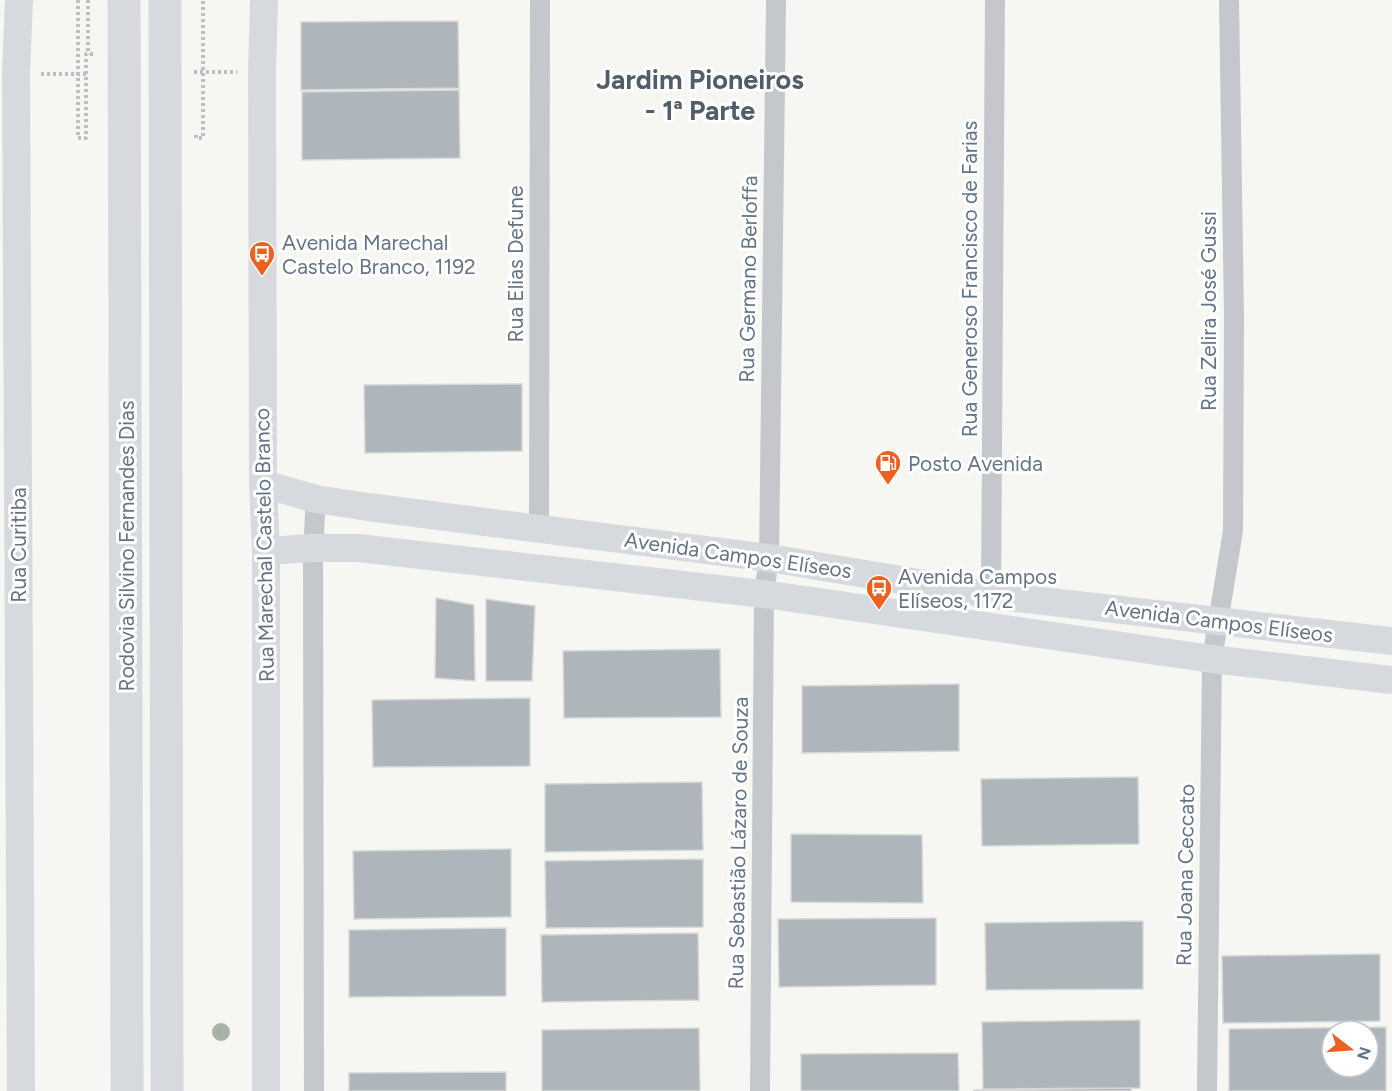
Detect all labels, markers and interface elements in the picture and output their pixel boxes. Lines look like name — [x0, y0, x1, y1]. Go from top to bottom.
district label: Jardim Pioneiros - 1ª Parte — [596, 63, 804, 127]
street label: Rua Generoso Francisco de Farias — [957, 121, 982, 437]
street label: Rua Germano Berloffa — [734, 175, 762, 383]
street label: Rua Elias Defune — [503, 186, 528, 342]
street label: Rua Zelira José Gussi — [1196, 211, 1221, 411]
place label: Avenida Marechal Castelo Branco, 1192 — [282, 230, 476, 279]
bus stop icon: Avenida Marechal Castelo Branco, 1192 — [247, 239, 277, 277]
street label: Rodovia Silvino Fernandes Dias — [114, 400, 139, 692]
street label: Rua Marechal Castelo Branco — [249, 408, 279, 682]
fuel station icon: Posto Avenida — [873, 448, 903, 486]
place label: Posto Avenida — [908, 451, 1043, 476]
street label: Rua Curitiba — [6, 487, 31, 603]
street label: Avenida Campos Elíseos — [623, 527, 853, 583]
place label: Avenida Campos Elíseos, 1172 — [898, 564, 1057, 613]
bus stop icon: Avenida Campos Elíseos, 1172 — [864, 573, 894, 611]
street label: Avenida Campos Elíseos — [1104, 595, 1334, 647]
street label: Rua Sebastião Lázaro de Souza — [723, 696, 753, 990]
street label: Rua Joana Ceccato — [1171, 784, 1199, 966]
north arrow — [1320, 1019, 1380, 1079]
text: N — [1353, 1045, 1375, 1062]

